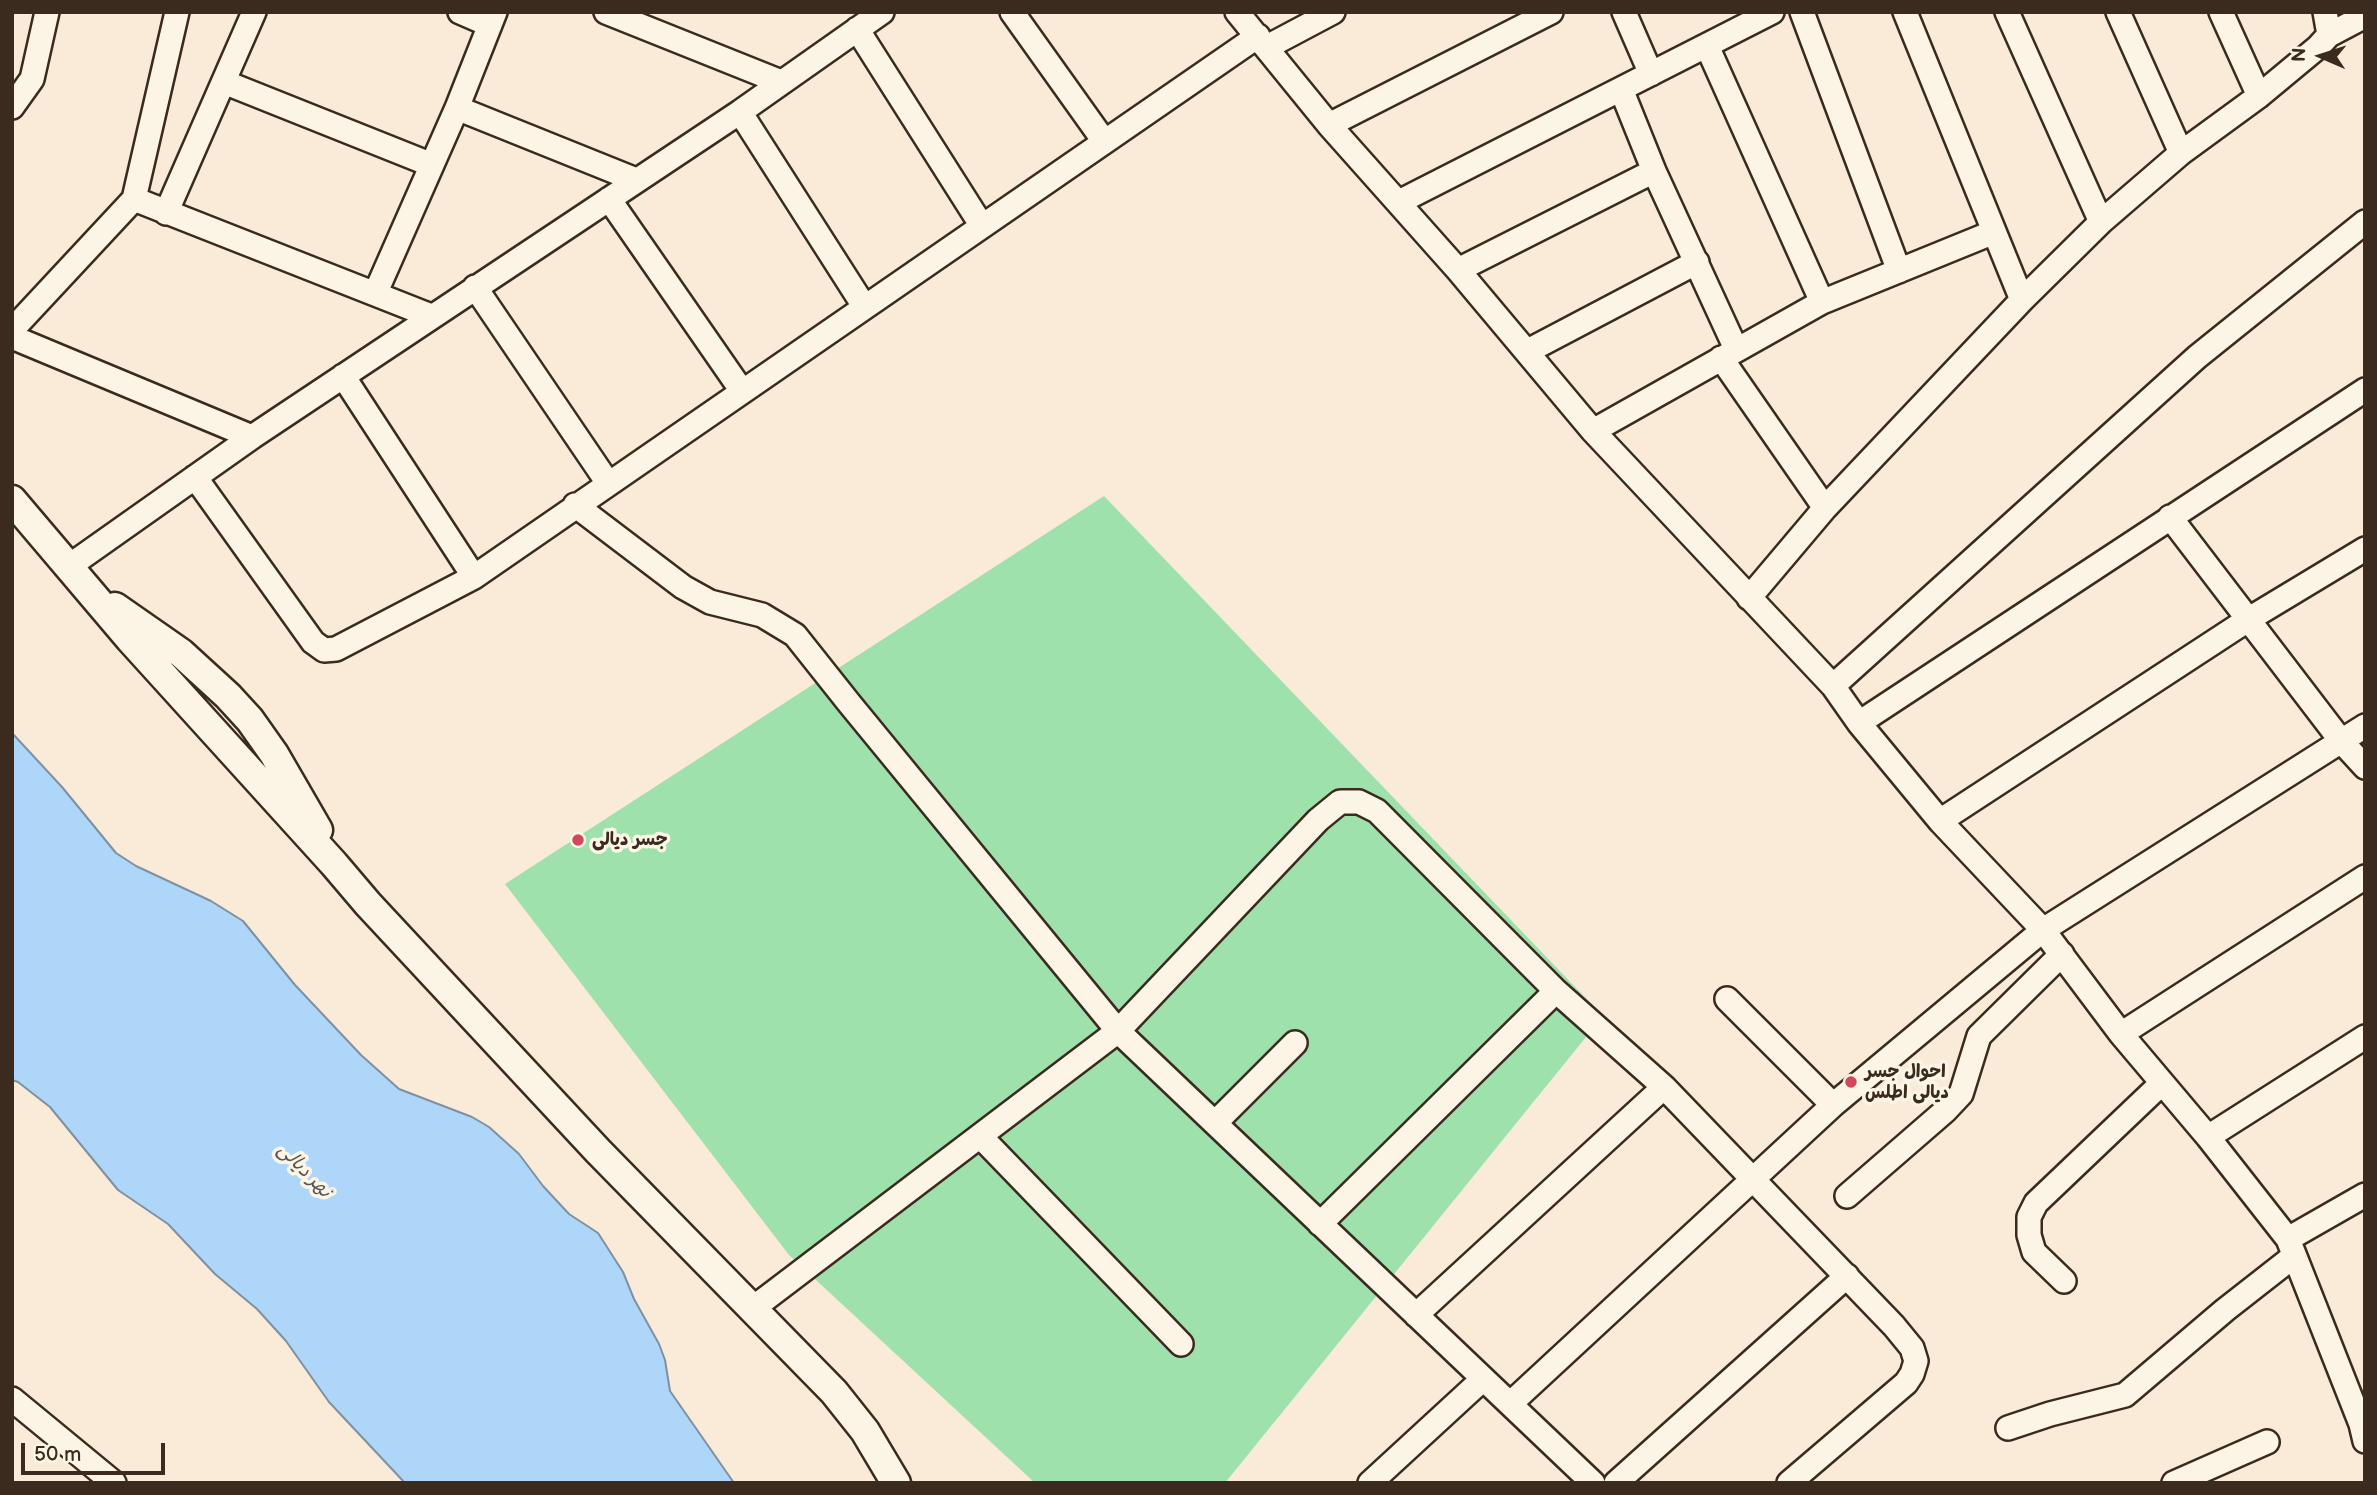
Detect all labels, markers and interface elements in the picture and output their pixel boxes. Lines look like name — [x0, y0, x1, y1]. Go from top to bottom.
north arrow — [2286, 21, 2356, 91]
text: N — [2288, 47, 2311, 63]
place label: جسر ديالى — [592, 829, 667, 851]
marker: جسر ديالى — [570, 832, 586, 848]
place label: احوال جسر ديالى اطلس — [1865, 1061, 1949, 1104]
marker: احوال جسر ديالى اطلس — [1843, 1074, 1859, 1090]
water label: نهر ديالى — [273, 1139, 335, 1203]
scale bar — [24, 1428, 168, 1472]
text: 50 m — [34, 1442, 81, 1467]

